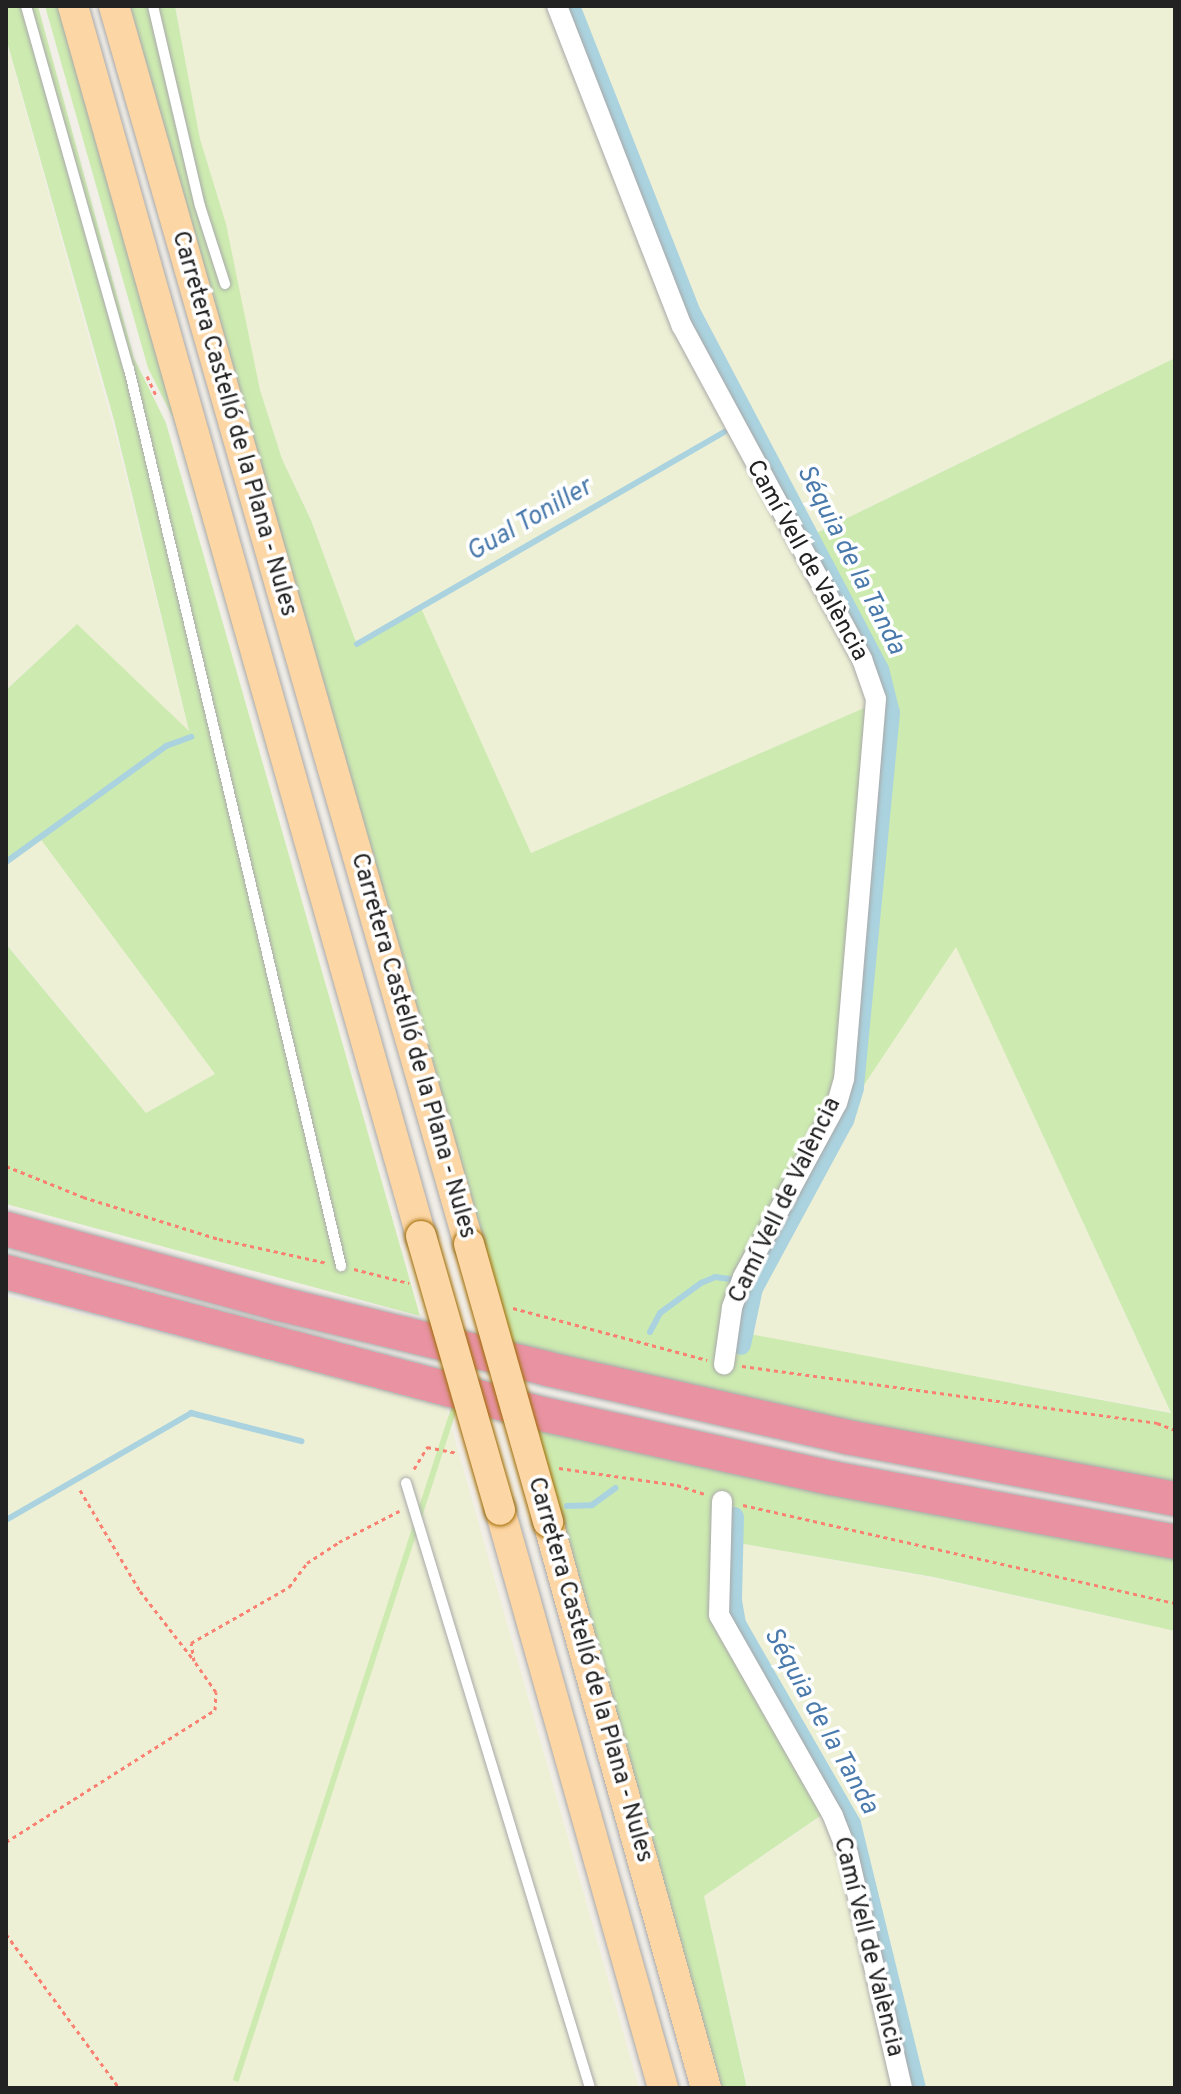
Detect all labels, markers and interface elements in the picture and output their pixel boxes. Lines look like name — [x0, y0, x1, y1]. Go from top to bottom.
street label: Carretera Castelló de la Plana - Nules — [164, 228, 302, 620]
street label: Camí Vell de València — [738, 455, 874, 667]
water label: Séquia de la Tanda — [789, 460, 911, 660]
water label: Gual Toniller — [461, 472, 599, 570]
street label: Carretera Castelló de la Plana - Nules — [343, 850, 481, 1242]
street label: Camí Vell de València — [723, 1092, 849, 1310]
street label: Carretera Castelló de la Plana - Nules — [520, 1474, 658, 1866]
water label: Séquia de la Tanda — [756, 1622, 884, 1820]
street label: Camí Vell de València — [826, 1833, 908, 2061]

